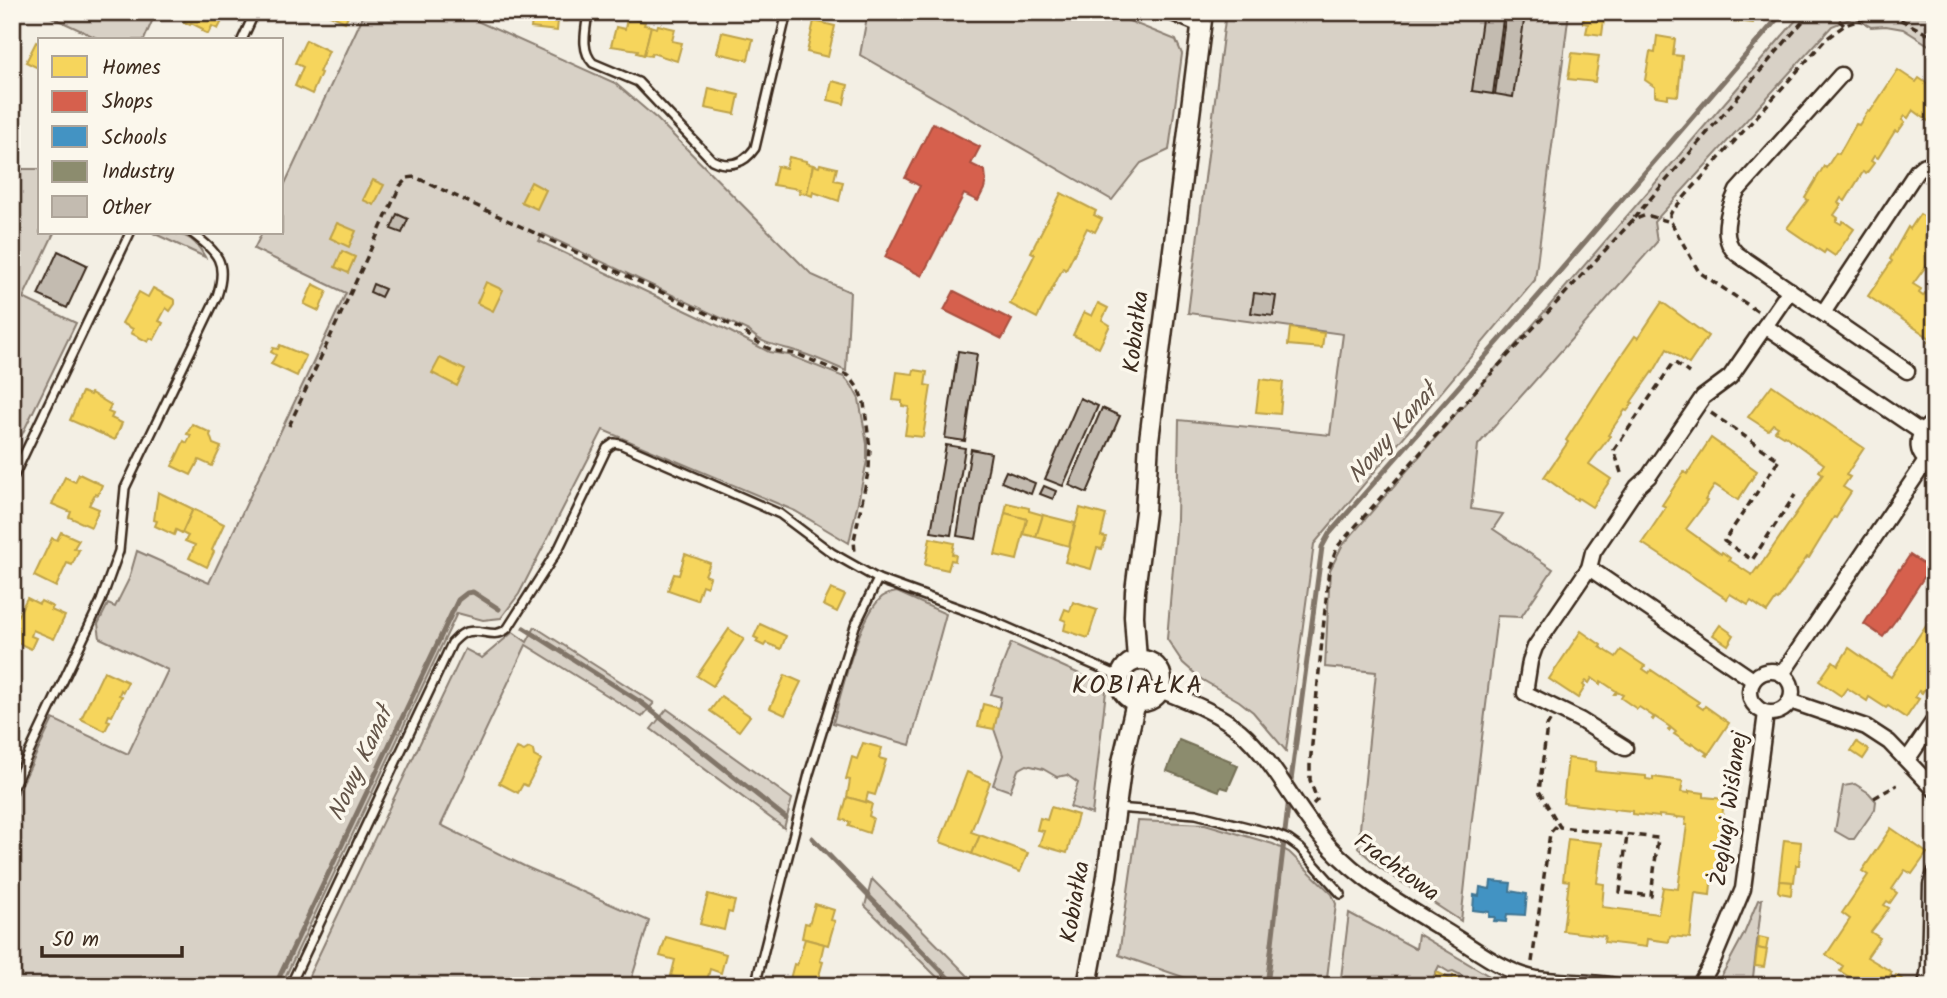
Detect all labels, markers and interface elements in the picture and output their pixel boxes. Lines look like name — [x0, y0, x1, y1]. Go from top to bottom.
legend — [38, 38, 284, 234]
text: Homes — [102, 52, 161, 85]
text: Shops — [102, 86, 153, 119]
text: Schools — [102, 122, 167, 155]
text: Industry — [102, 156, 174, 189]
text: Other — [102, 192, 152, 225]
street label: Kobiałka — [1114, 289, 1160, 375]
water label: Nowy Kanał — [1338, 372, 1451, 493]
district label: KOBIAŁKA — [1072, 665, 1204, 707]
water label: Nowy Kanał — [317, 696, 406, 828]
street label: Żeglugi Wiślanej — [1701, 728, 1759, 889]
street label: Frachtowa — [1346, 824, 1446, 912]
street label: Kobiałka — [1051, 858, 1101, 946]
scale bar — [42, 914, 182, 958]
text: 50 m — [52, 924, 99, 957]

